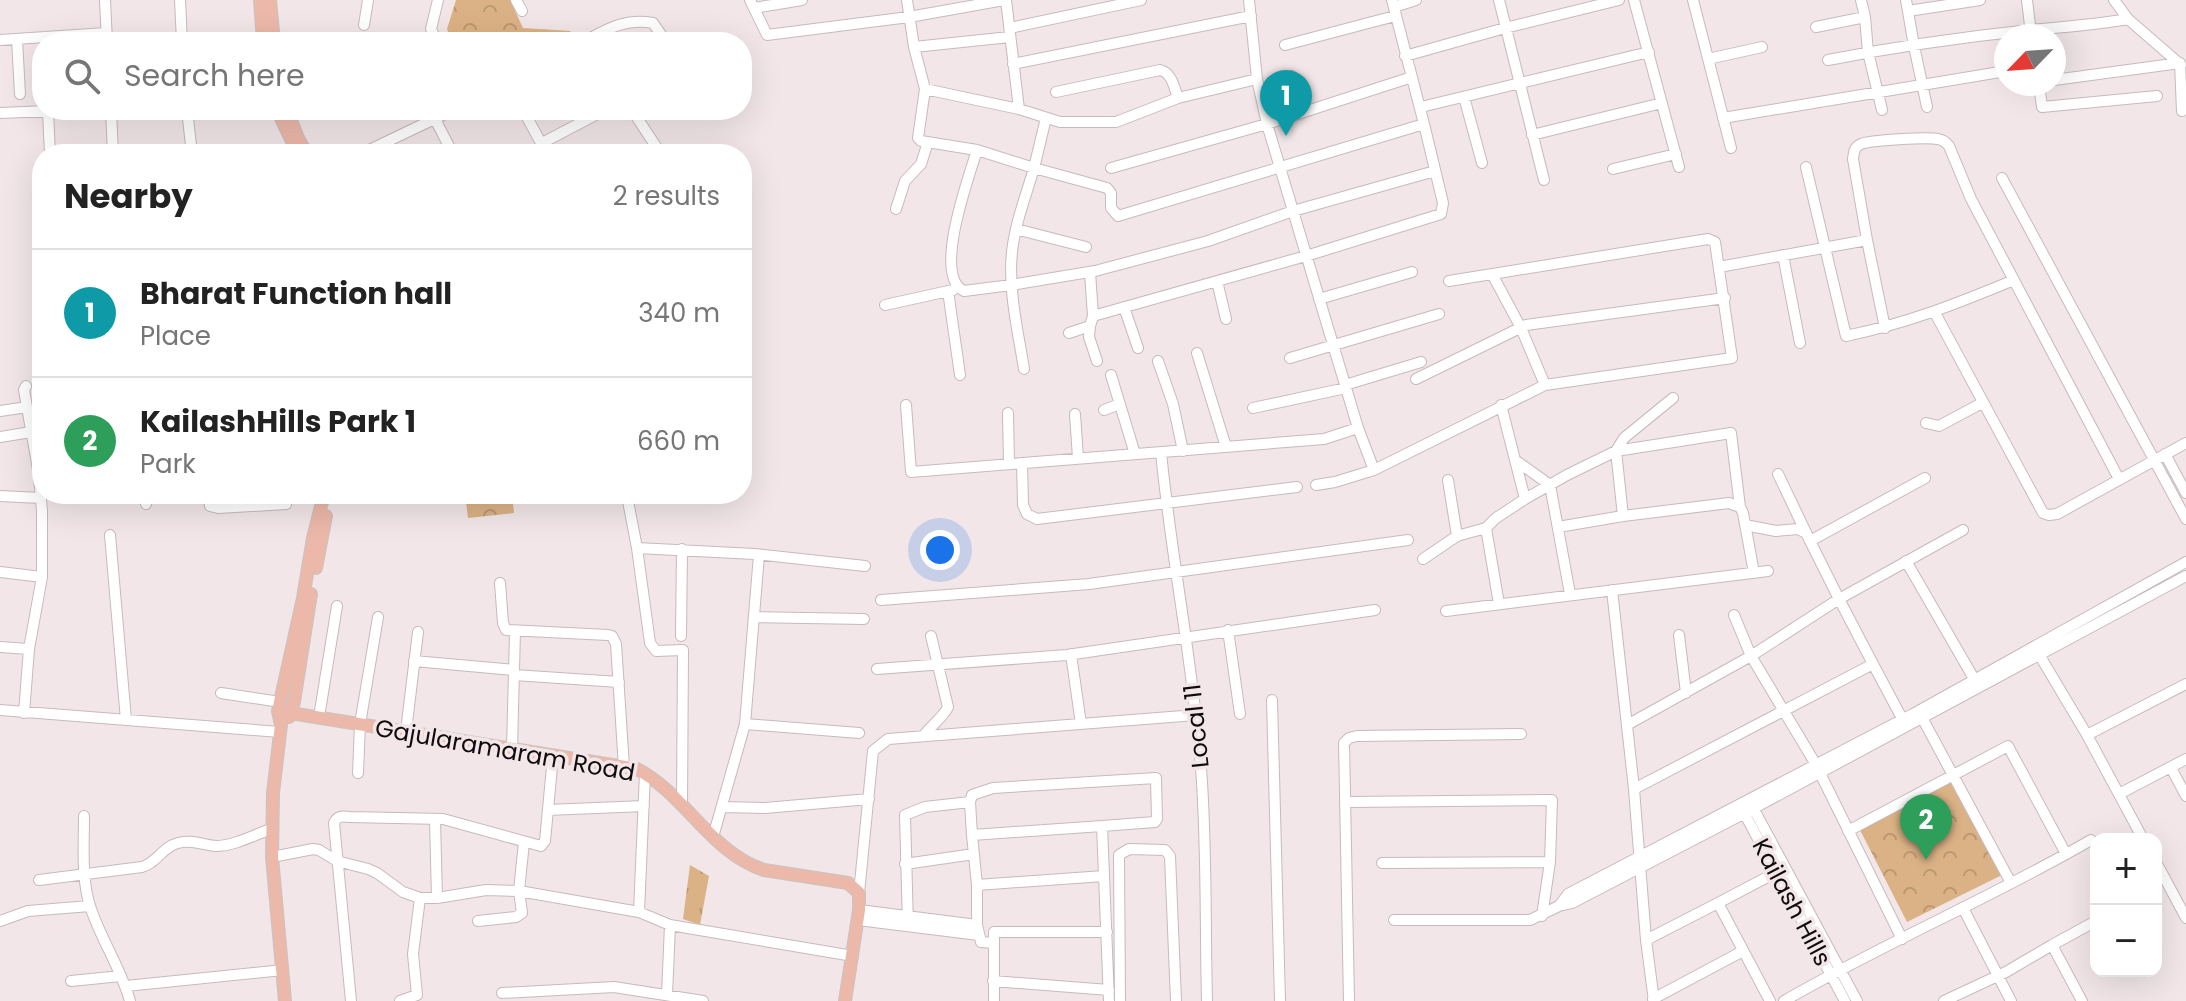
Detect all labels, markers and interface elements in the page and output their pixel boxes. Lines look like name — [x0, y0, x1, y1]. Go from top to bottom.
north arrow — [1994, 24, 2066, 96]
search box — [32, 32, 752, 120]
icon: search — [60, 54, 104, 98]
text: Search here — [124, 54, 305, 97]
pin: 1 — [1260, 70, 1312, 136]
text: Nearby — [64, 172, 193, 220]
text: 2 results — [613, 178, 720, 214]
text: Bharat Function hall — [140, 272, 452, 315]
text: 1 — [85, 295, 95, 331]
text: 340 m — [638, 295, 720, 331]
text: Place — [140, 318, 211, 354]
text: KailashHills Park 1 — [140, 400, 416, 443]
text: 2 — [83, 423, 97, 459]
text: 660 m — [637, 423, 720, 459]
text: Park — [140, 446, 196, 482]
your location — [920, 530, 960, 570]
street label: Local 11 — [1175, 682, 1217, 770]
street label: Gajularamaram Road — [373, 711, 637, 789]
pin: 2 — [1900, 794, 1952, 860]
street label: Kailash Hills — [1745, 833, 1839, 971]
map controls — [2090, 833, 2162, 977]
button: + — [2090, 833, 2162, 905]
button: − — [2090, 905, 2162, 977]

